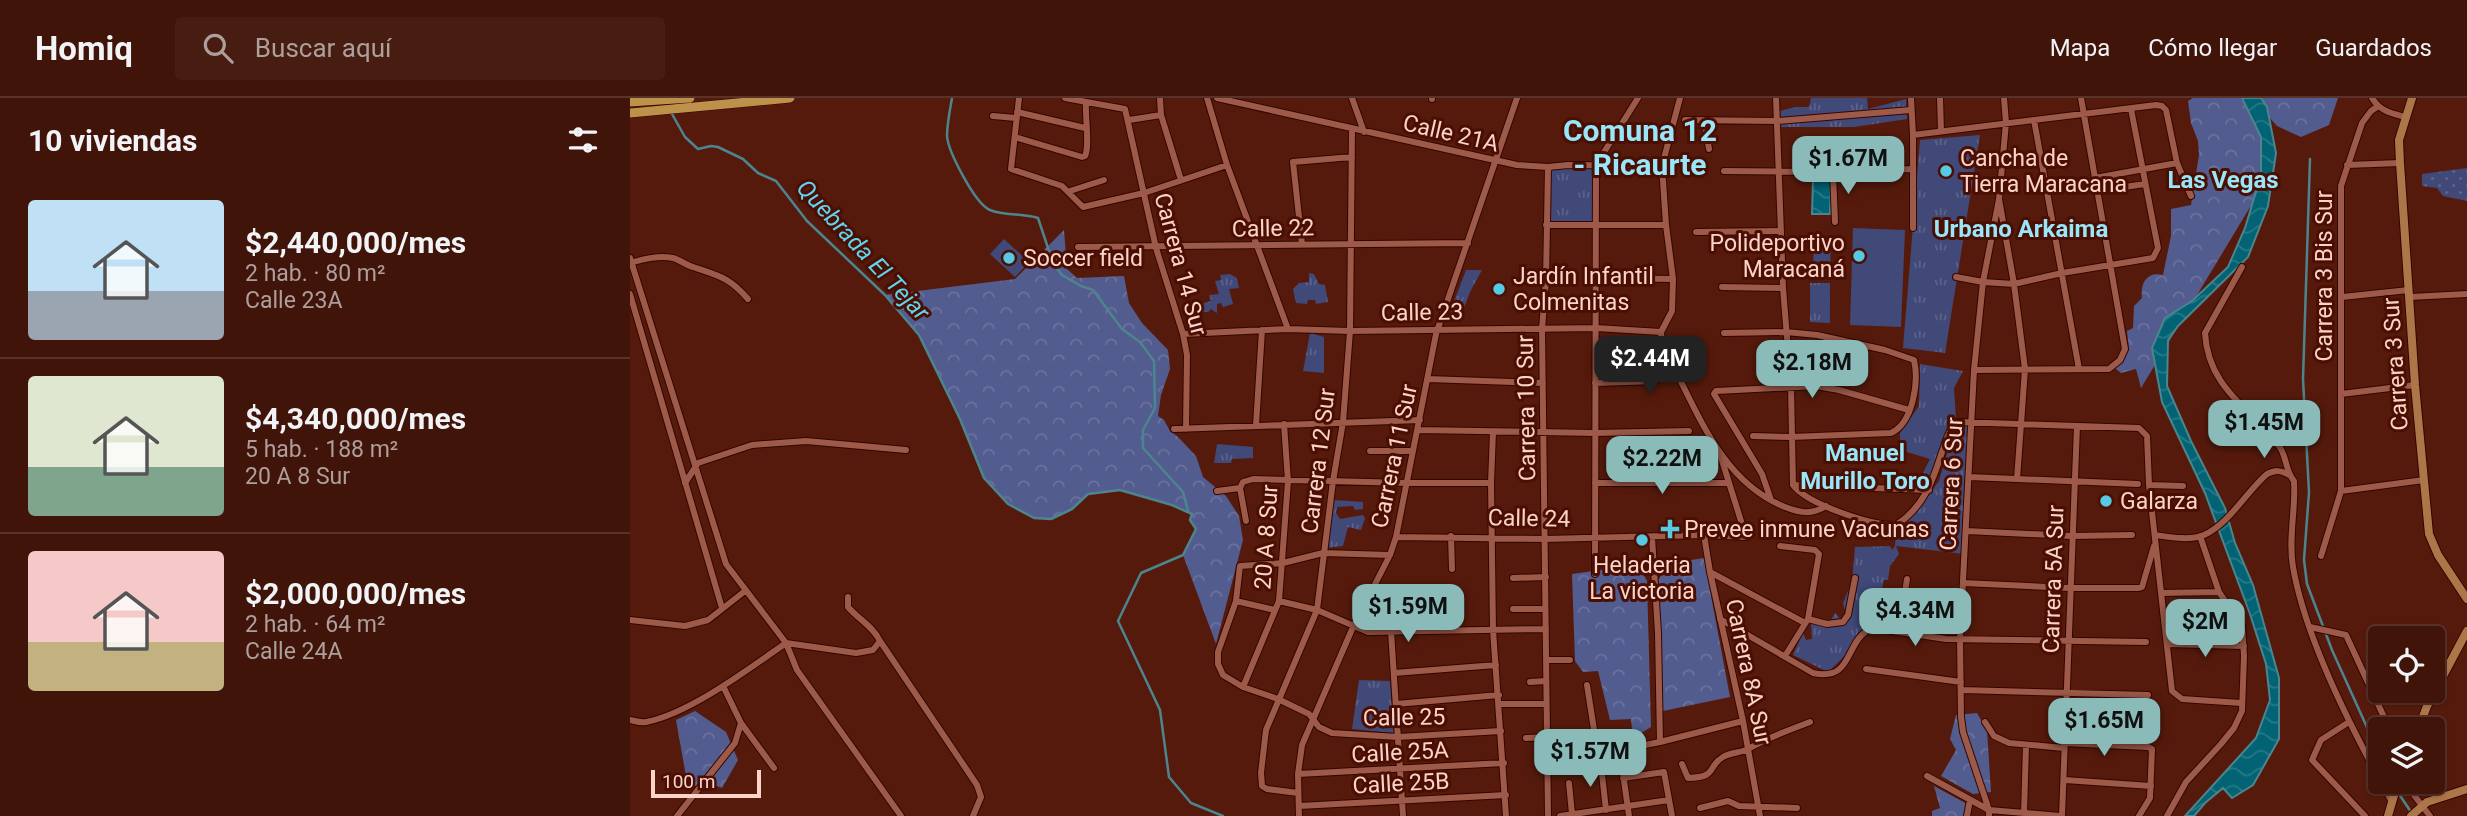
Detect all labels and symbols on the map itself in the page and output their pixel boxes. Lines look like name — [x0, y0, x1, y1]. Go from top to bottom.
street label: Calle 21A — [1400, 109, 1501, 158]
district label: Comuna 12 - Ricaurte — [1563, 113, 1717, 182]
pin: $1.67M — [1791, 136, 1905, 196]
place label: Cancha de Tierra Maracana — [1960, 145, 2127, 198]
marker: Cancha de Tierra Maracana — [1938, 163, 1954, 179]
district label: Las Vegas — [2167, 166, 2279, 194]
water label: Quebrada El Tejar — [791, 174, 936, 327]
street label: Carrera 14 Sur — [1149, 190, 1213, 338]
street label: Carrera 3 Bis Sur — [2311, 190, 2338, 361]
street label: Calle 22 — [1232, 214, 1315, 243]
district label: Urbano Arkaima — [1934, 215, 2108, 243]
place label: Polideportivo Maracaná — [1710, 230, 1845, 283]
place label: Soccer field — [1023, 245, 1143, 272]
marker: Polideportivo Maracaná — [1851, 248, 1867, 264]
marker: Soccer field — [1001, 250, 1017, 266]
place label: Jardín Infantil Colmenitas — [1513, 263, 1654, 316]
marker: Jardín Infantil Colmenitas — [1491, 281, 1507, 297]
street label: Carrera 3 Sur — [2377, 296, 2414, 431]
street label: Calle 23 — [1381, 298, 1463, 327]
street label: Carrera 10 Sur — [1512, 334, 1541, 481]
pin: $2.44M — [1593, 336, 1707, 396]
pin: $2.18M — [1755, 341, 1869, 400]
street label: Carrera 11 Sur — [1366, 382, 1423, 530]
street label: Carrera 12 Sur — [1296, 387, 1341, 535]
pin: $1.45M — [2207, 400, 2321, 460]
street label: Carrera 6 Sur — [1935, 417, 1968, 551]
pin: $2.22M — [1605, 436, 1719, 496]
district label: Manuel Murillo Toro — [1800, 439, 1930, 495]
street label: 20 A 8 Sur — [1249, 484, 1284, 590]
place label: Galarza — [2120, 488, 2198, 515]
marker: Galarza — [2098, 493, 2114, 509]
street label: Calle 24 — [1488, 504, 1571, 533]
street label: Carrera 5A Sur — [2037, 504, 2070, 654]
place label: Prevee inmune Vacunas — [1684, 516, 1929, 543]
marker: Prevee inmune Vacunas — [1662, 521, 1678, 537]
marker: Heladeria La victoria — [1634, 532, 1650, 548]
place label: Heladeria La victoria — [1589, 552, 1695, 605]
pin: $1.59M — [1351, 584, 1465, 644]
pin: $4.34M — [1858, 588, 1972, 648]
street label: Carrera 8A Sur — [1720, 597, 1777, 748]
pin: $2M — [2171, 600, 2239, 659]
pin: $1.65M — [2047, 698, 2161, 758]
street label: Calle 25 — [1363, 703, 1446, 732]
pin: $1.57M — [1533, 730, 1647, 789]
street label: Calle 25A — [1351, 736, 1449, 769]
scale bar — [651, 767, 761, 799]
street label: Calle 25B — [1352, 767, 1450, 800]

